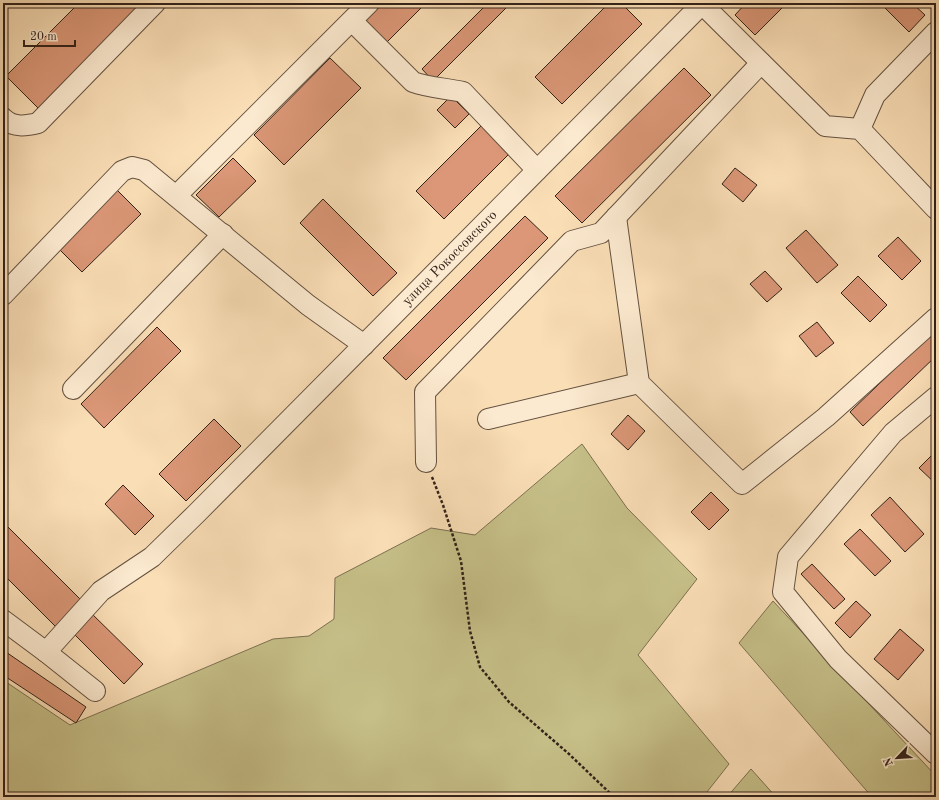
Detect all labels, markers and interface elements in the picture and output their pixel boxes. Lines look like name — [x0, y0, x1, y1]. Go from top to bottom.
scale bar — [24, 22, 75, 48]
text: 20 m — [30, 31, 57, 43]
street label: улица Рокоссовского — [400, 208, 500, 308]
north arrow — [877, 738, 917, 778]
text: N — [882, 755, 896, 768]

